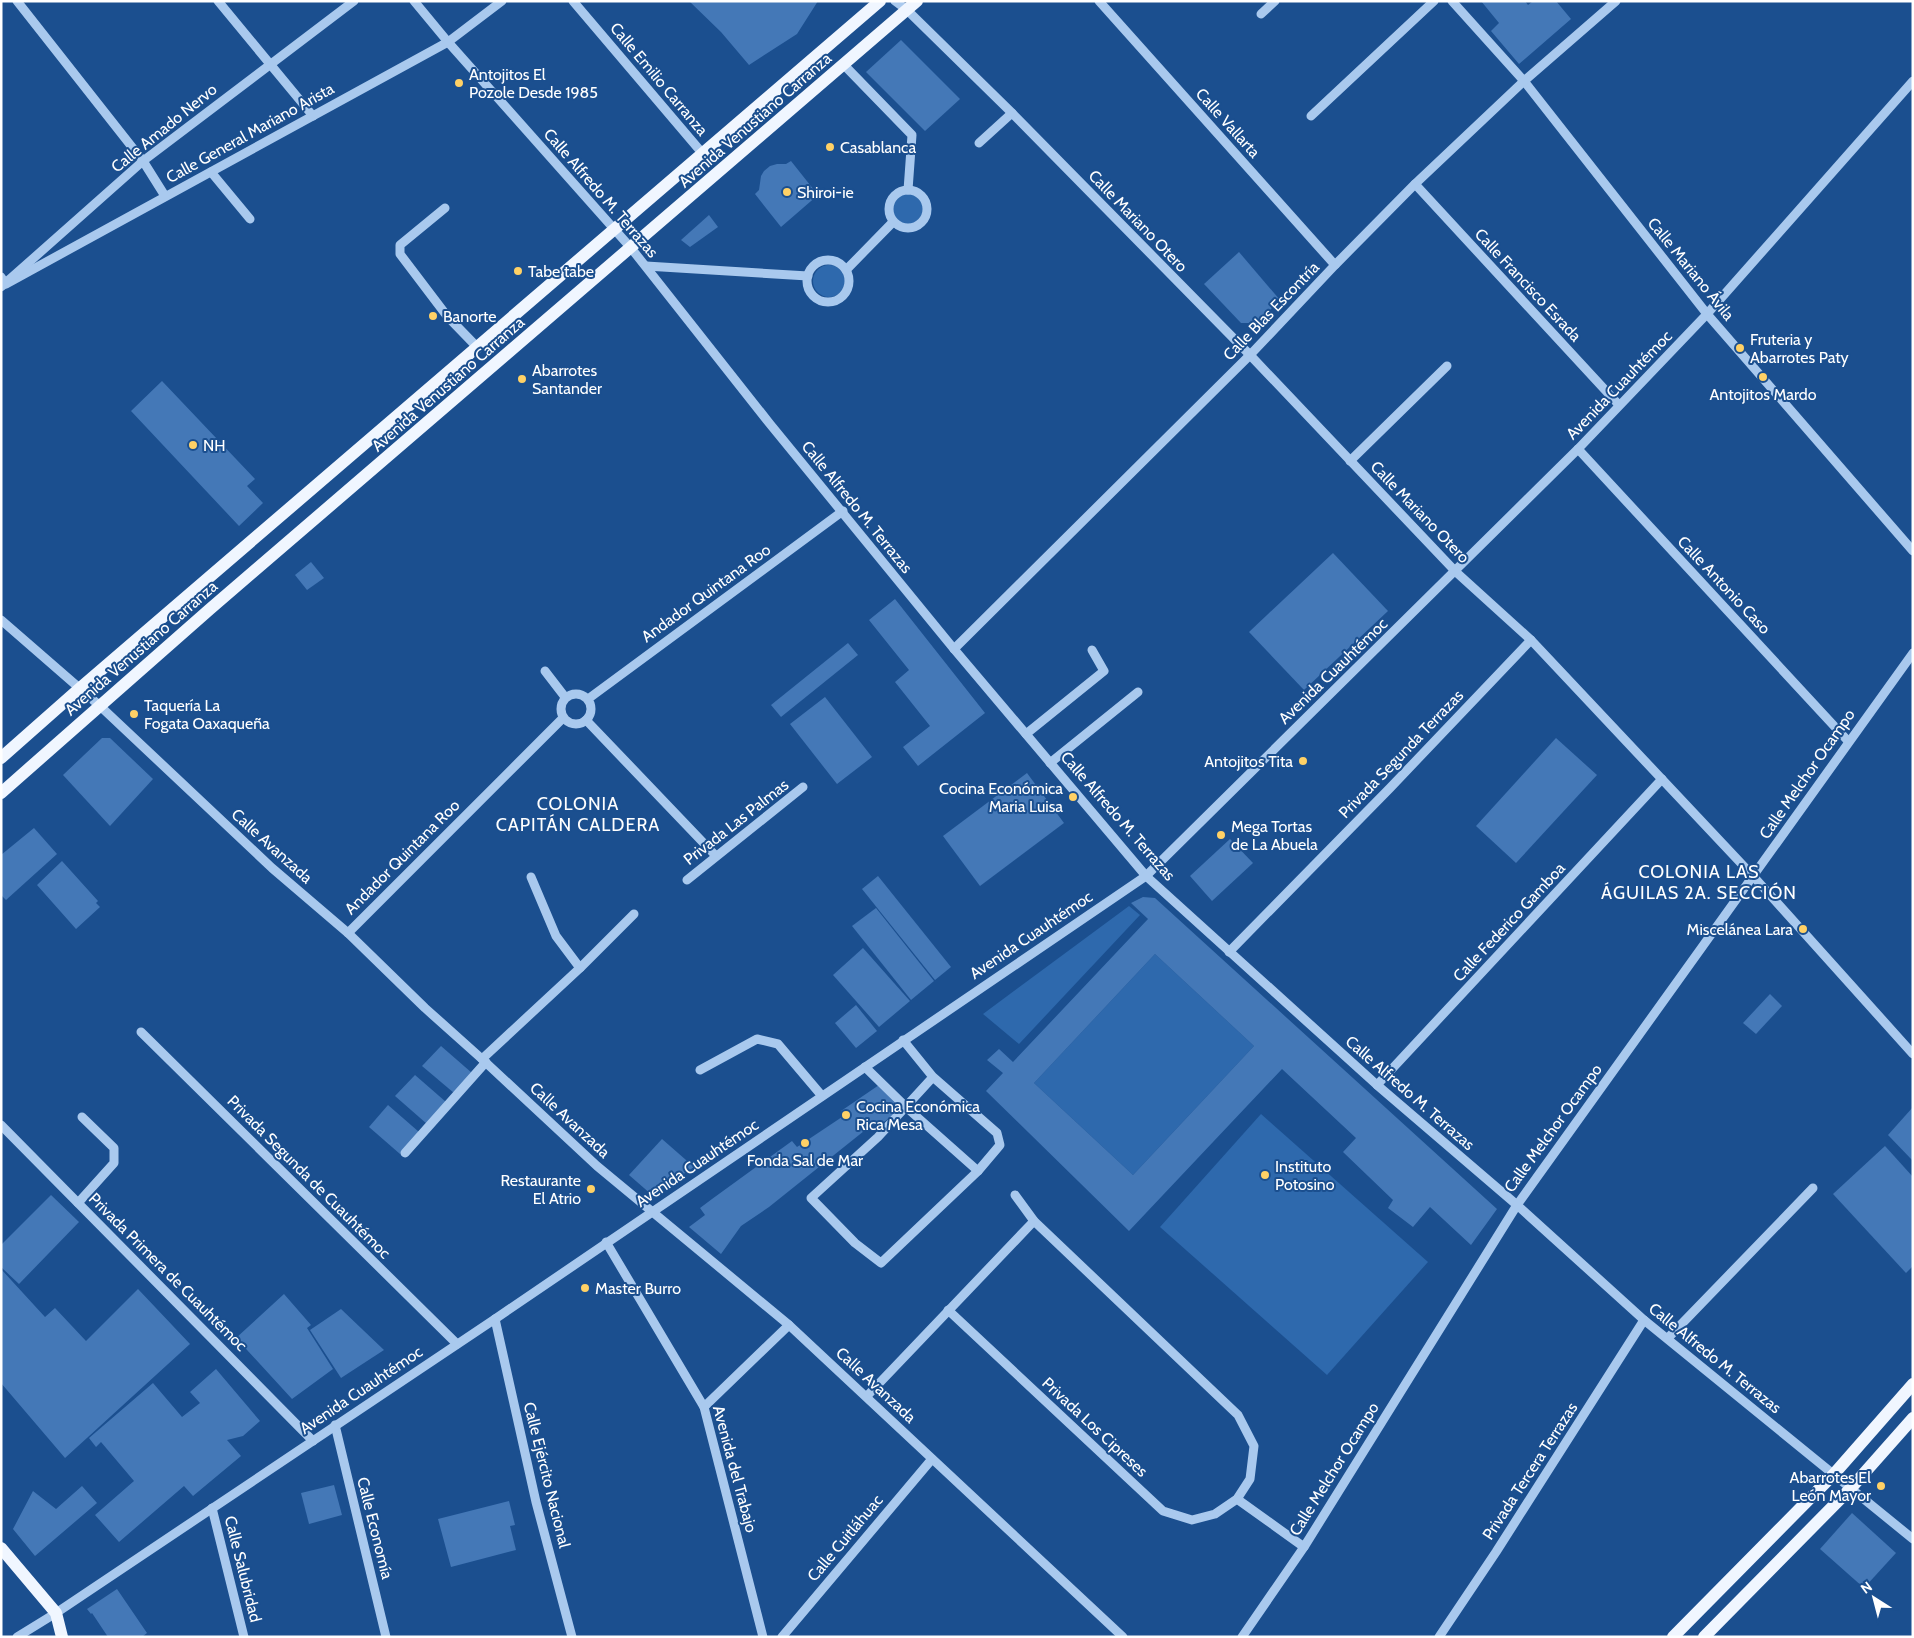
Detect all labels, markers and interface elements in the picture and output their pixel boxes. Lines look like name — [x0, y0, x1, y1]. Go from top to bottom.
street label: Calle Emilio Carranza — [606, 19, 712, 140]
street label: Avenida Venustiano Carranza — [675, 48, 835, 191]
place label: Antojitos El Pozole Desde 1985 — [469, 65, 598, 102]
marker: Antojitos El Pozole Desde 1985 — [453, 77, 465, 89]
street label: Calle Amado Nervo — [107, 79, 221, 176]
street label: Calle General Mariano Arista — [163, 79, 337, 187]
street label: Calle Vallarta — [1192, 84, 1264, 162]
street label: Calle Alfredo M. Terrazas — [540, 125, 662, 262]
place label: Casablanca — [840, 138, 916, 157]
marker: Casablanca — [824, 141, 836, 153]
street label: Calle Mariano Otero — [1085, 166, 1192, 276]
place label: Shiroi-ie — [797, 183, 854, 202]
marker: Shiroi-ie — [781, 186, 793, 198]
street label: Calle Mariano Ávila — [1644, 214, 1738, 325]
street label: Calle Francisco Esrada — [1471, 225, 1585, 346]
street label: Calle Blas Escontría — [1219, 258, 1323, 364]
place label: Tabe tabe — [528, 262, 594, 281]
marker: Tabe tabe — [512, 265, 524, 277]
place label: Banorte — [443, 307, 497, 326]
marker: Banorte — [427, 310, 439, 322]
street label: Avenida Venustiano Carranza — [368, 312, 528, 455]
street label: Avenida Cuauhtémoc — [1562, 327, 1676, 443]
place label: Fruteria y Abarrotes Paty — [1750, 330, 1849, 367]
marker: Fruteria y Abarrotes Paty — [1734, 342, 1746, 354]
place label: Abarrotes Santander — [532, 361, 603, 398]
marker: Antojitos Mardo — [1757, 371, 1769, 383]
marker: Abarrotes Santander — [516, 373, 528, 385]
place label: Antojitos Mardo — [1709, 385, 1817, 404]
place label: NH — [203, 436, 226, 455]
street label: Calle Alfredo M. Terrazas — [798, 437, 916, 577]
marker: NH — [187, 439, 199, 451]
street label: Calle Mariano Otero — [1367, 457, 1474, 567]
street label: Calle Antonio Caso — [1674, 532, 1774, 638]
street label: Andador Quintana Roo — [638, 540, 774, 646]
street label: Avenida Venustiano Carranza — [61, 576, 221, 719]
street label: Avenida Cuauhtémoc — [1275, 614, 1391, 728]
street label: Privada Segunda Terrazas — [1335, 686, 1468, 822]
place label: Taquería La Fogata Oaxaqueña — [144, 696, 270, 733]
street label: Calle Melchor Ocampo — [1755, 705, 1859, 842]
marker: Taquería La Fogata Oaxaqueña — [128, 708, 140, 720]
street label: Calle Alfredo M. Terrazas — [1057, 748, 1179, 885]
place label: Antojitos Tita — [1204, 752, 1293, 771]
marker: Antojitos Tita — [1297, 755, 1309, 767]
street label: Privada Las Palmas — [680, 775, 792, 869]
place label: Cocina Económica Maria Luisa — [939, 779, 1063, 816]
marker: Cocina Económica Maria Luisa — [1067, 791, 1079, 803]
district label: COLONIA CAPITÁN CALDERA — [496, 793, 660, 836]
street label: Andador Quintana Roo — [341, 795, 464, 918]
street label: Calle Avanzada — [228, 805, 317, 887]
place label: Mega Tortas de La Abuela — [1231, 817, 1318, 854]
marker: Mega Tortas de La Abuela — [1215, 829, 1227, 841]
street label: Calle Federico Gamboa — [1449, 858, 1569, 985]
district label: COLONIA LAS ÁGUILAS 2A. SECCIÓN — [1601, 861, 1797, 904]
street label: Avenida Cuauhtémoc — [966, 887, 1096, 983]
place label: Miscelánea Lara — [1687, 920, 1793, 939]
marker: Miscelánea Lara — [1797, 923, 1809, 935]
street label: Calle Alfredo M. Terrazas — [1342, 1032, 1479, 1154]
street label: Calle Melchor Ocampo — [1500, 1060, 1606, 1196]
street label: Calle Avanzada — [526, 1078, 614, 1162]
street label: Privada Segunda de Cuauhtémoc — [223, 1091, 395, 1263]
place label: Cocina Económica Rica Mesa — [856, 1097, 980, 1134]
marker: Cocina Económica Rica Mesa — [840, 1109, 852, 1121]
street label: Avenida Cuauhtémoc — [632, 1115, 762, 1211]
marker: Fonda Sal de Mar — [799, 1137, 811, 1149]
place label: Fonda Sal de Mar — [747, 1151, 864, 1170]
place label: Instituto Potosino — [1275, 1157, 1335, 1194]
marker: Instituto Potosino — [1259, 1169, 1271, 1181]
place label: Restaurante El Atrio — [500, 1171, 581, 1208]
marker: Restaurante El Atrio — [585, 1183, 597, 1195]
street label: Privada Primera de Cuauhtémoc — [85, 1189, 251, 1355]
place label: Master Burro — [595, 1279, 681, 1298]
marker: Master Burro — [579, 1282, 591, 1294]
street label: Calle Alfredo M. Terrazas — [1645, 1299, 1785, 1417]
street label: Avenida Cuauhtémoc — [296, 1342, 426, 1438]
street label: Calle Avanzada — [832, 1343, 920, 1427]
street label: Privada Los Cipreses — [1038, 1373, 1152, 1481]
street label: Privada Tercera Terrazas — [1478, 1398, 1582, 1543]
street label: Calle Melchor Ocampo — [1285, 1399, 1383, 1539]
street label: Calle Ejército Nacional — [520, 1400, 574, 1550]
street label: Avenida del Trabajo — [709, 1403, 761, 1535]
place label: Abarrotes El León Mayor — [1790, 1468, 1872, 1505]
street label: Calle Economía — [353, 1475, 397, 1581]
marker: Abarrotes El León Mayor — [1875, 1480, 1887, 1492]
street label: Calle Cuitláhuac — [803, 1491, 887, 1585]
street label: Calle Salubridad — [221, 1514, 265, 1624]
north arrow — [1849, 1573, 1899, 1623]
text: N — [1857, 1577, 1876, 1598]

